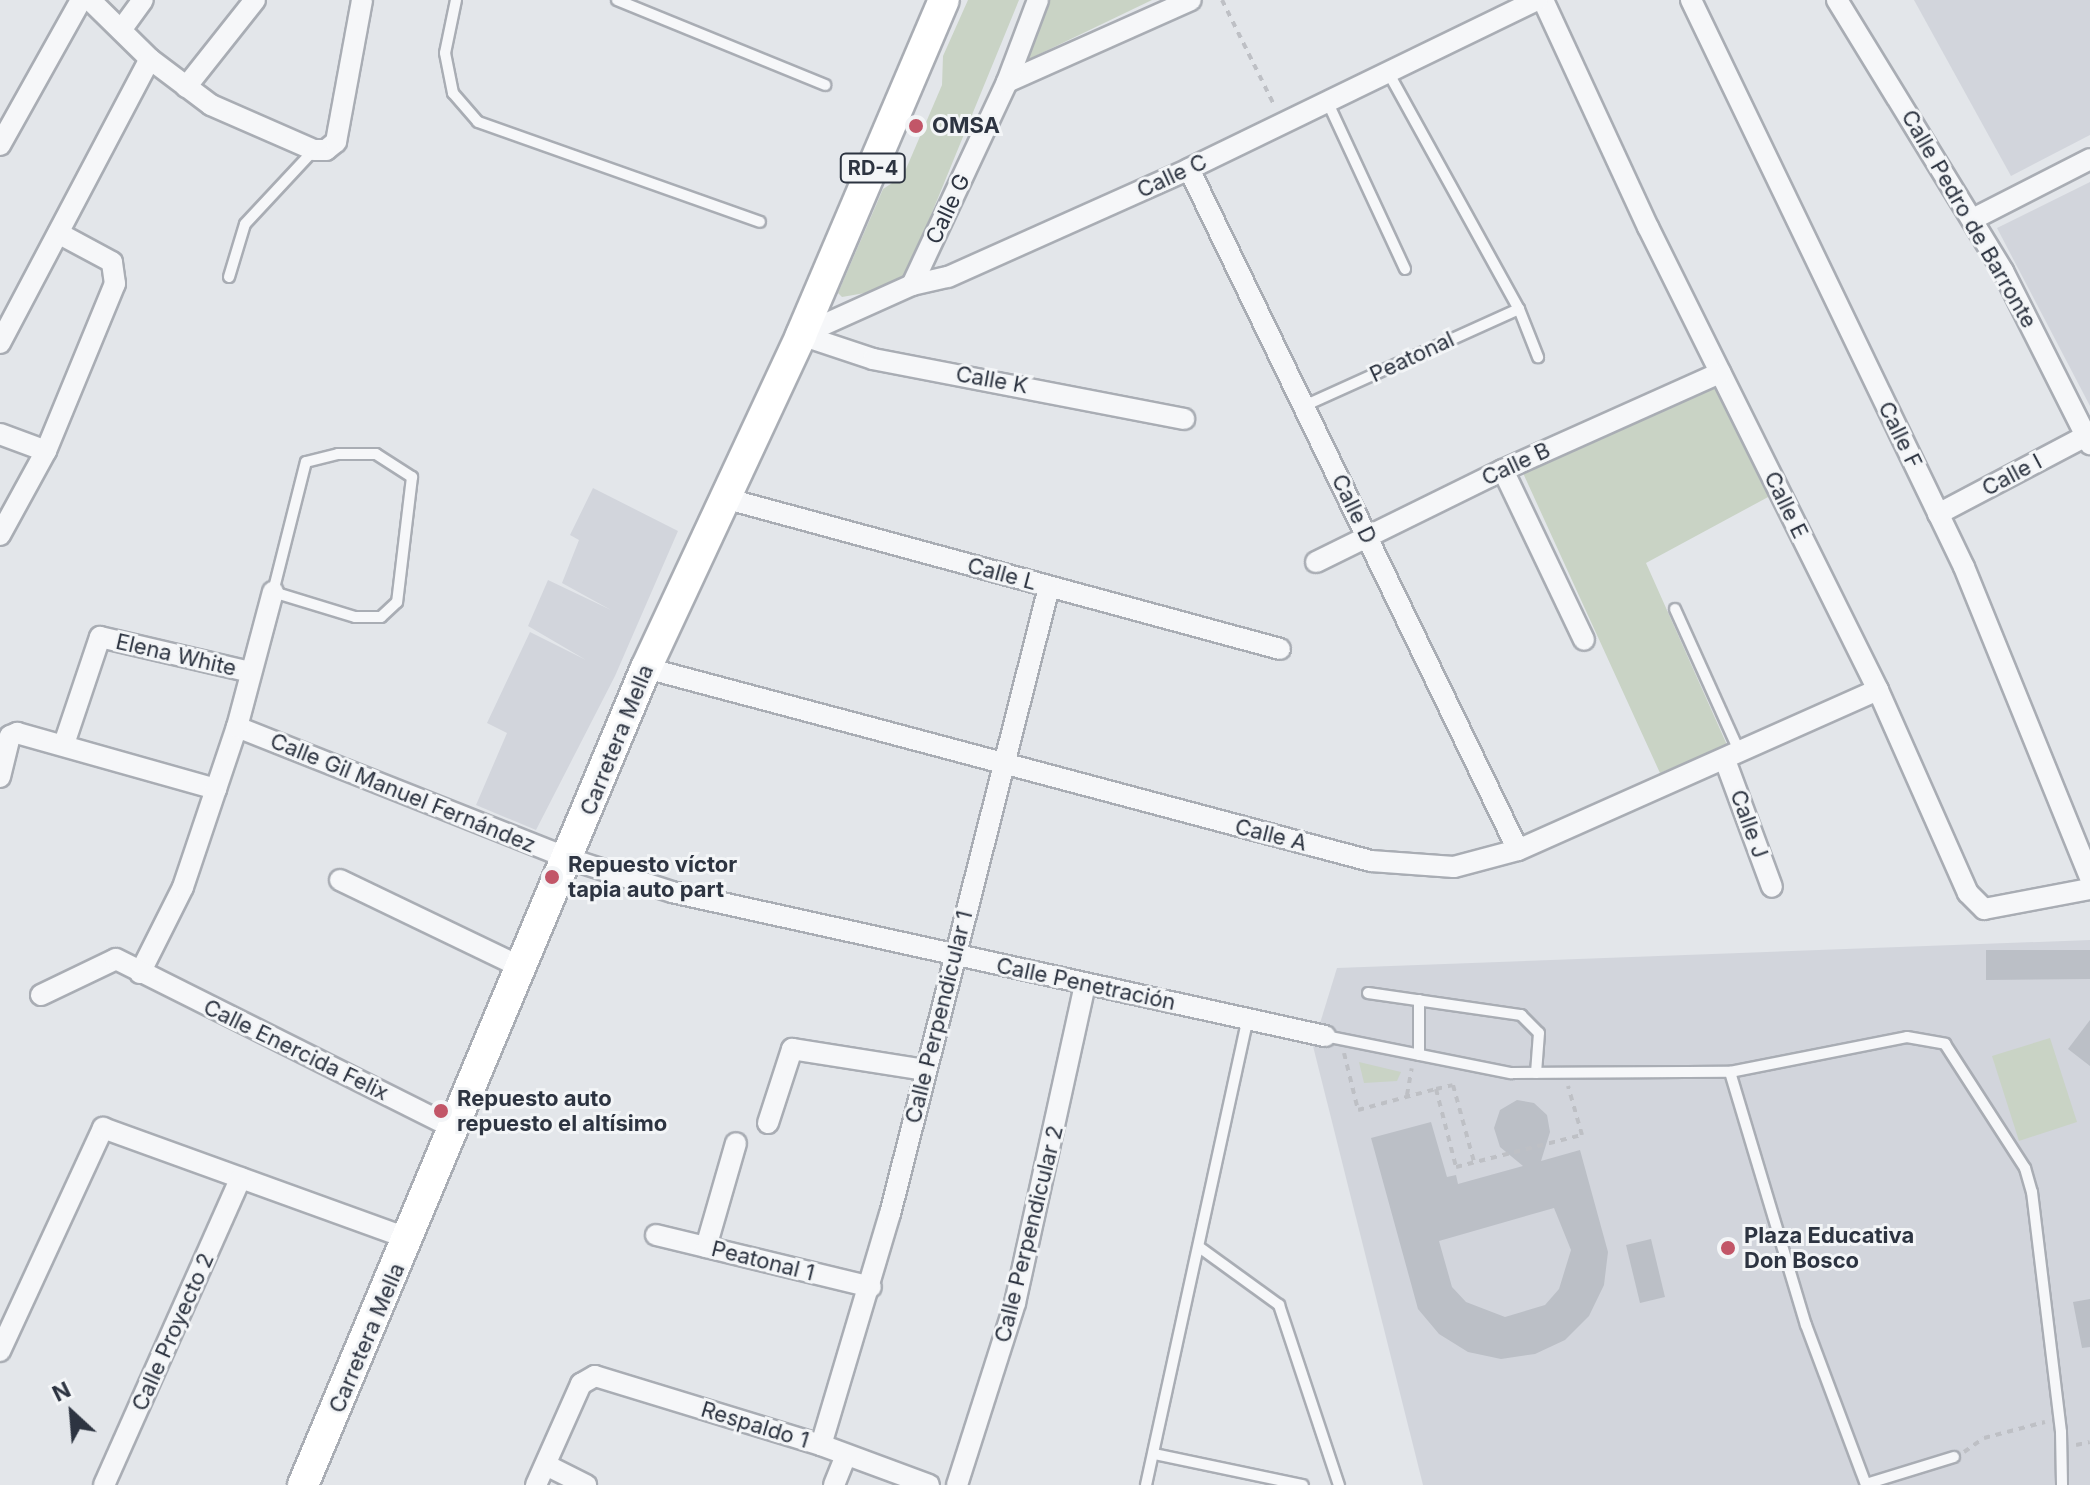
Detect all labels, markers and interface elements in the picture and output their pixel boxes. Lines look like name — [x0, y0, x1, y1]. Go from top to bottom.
street label: Calle Pedro de Barronte — [1896, 105, 2042, 333]
place label: OMSA — [932, 113, 1000, 139]
marker: OMSA — [907, 117, 925, 135]
street label: Calle C — [1133, 148, 1211, 204]
road number: RD-4 — [839, 152, 907, 184]
street label: Calle G — [920, 170, 976, 248]
street label: Peatonal — [1366, 326, 1458, 388]
street label: Calle K — [954, 361, 1030, 399]
street label: Calle F — [1873, 397, 1927, 473]
street label: Calle B — [1478, 437, 1554, 491]
street label: Calle I — [1978, 448, 2046, 502]
street label: Calle E — [1759, 467, 1813, 543]
street label: Calle D — [1326, 470, 1382, 548]
street label: Calle L — [965, 552, 1039, 596]
street label: Elena White — [113, 628, 239, 682]
street label: Carretera Mella — [575, 661, 659, 819]
street label: Calle Gil Manuel Fernández — [266, 728, 540, 858]
street label: Calle J — [1725, 786, 1773, 862]
street label: Calle A — [1232, 813, 1310, 857]
place label: Repuesto víctor tapia auto part — [568, 851, 737, 902]
marker: Repuesto víctor tapia auto part — [543, 868, 561, 886]
street label: Calle Perpendicular 1 — [900, 908, 978, 1126]
street label: Calle Penetración — [994, 952, 1178, 1016]
street label: Calle Enercida Felix — [199, 994, 393, 1106]
place label: Repuesto auto repuesto el altísimo — [457, 1085, 667, 1136]
marker: Repuesto auto repuesto el altísimo — [432, 1102, 450, 1120]
street label: Calle Perpendicular 2 — [989, 1123, 1069, 1345]
place label: Plaza Educativa Don Bosco — [1744, 1222, 1914, 1274]
street label: Peatonal 1 — [709, 1235, 817, 1287]
marker: Plaza Educativa Don Bosco — [1719, 1239, 1737, 1257]
street label: Calle Proyecto 2 — [126, 1249, 220, 1415]
street label: Carretera Mella — [324, 1259, 410, 1417]
north arrow — [32, 1373, 112, 1453]
text: N — [48, 1376, 75, 1407]
street label: Respaldo 1 — [698, 1396, 812, 1454]

